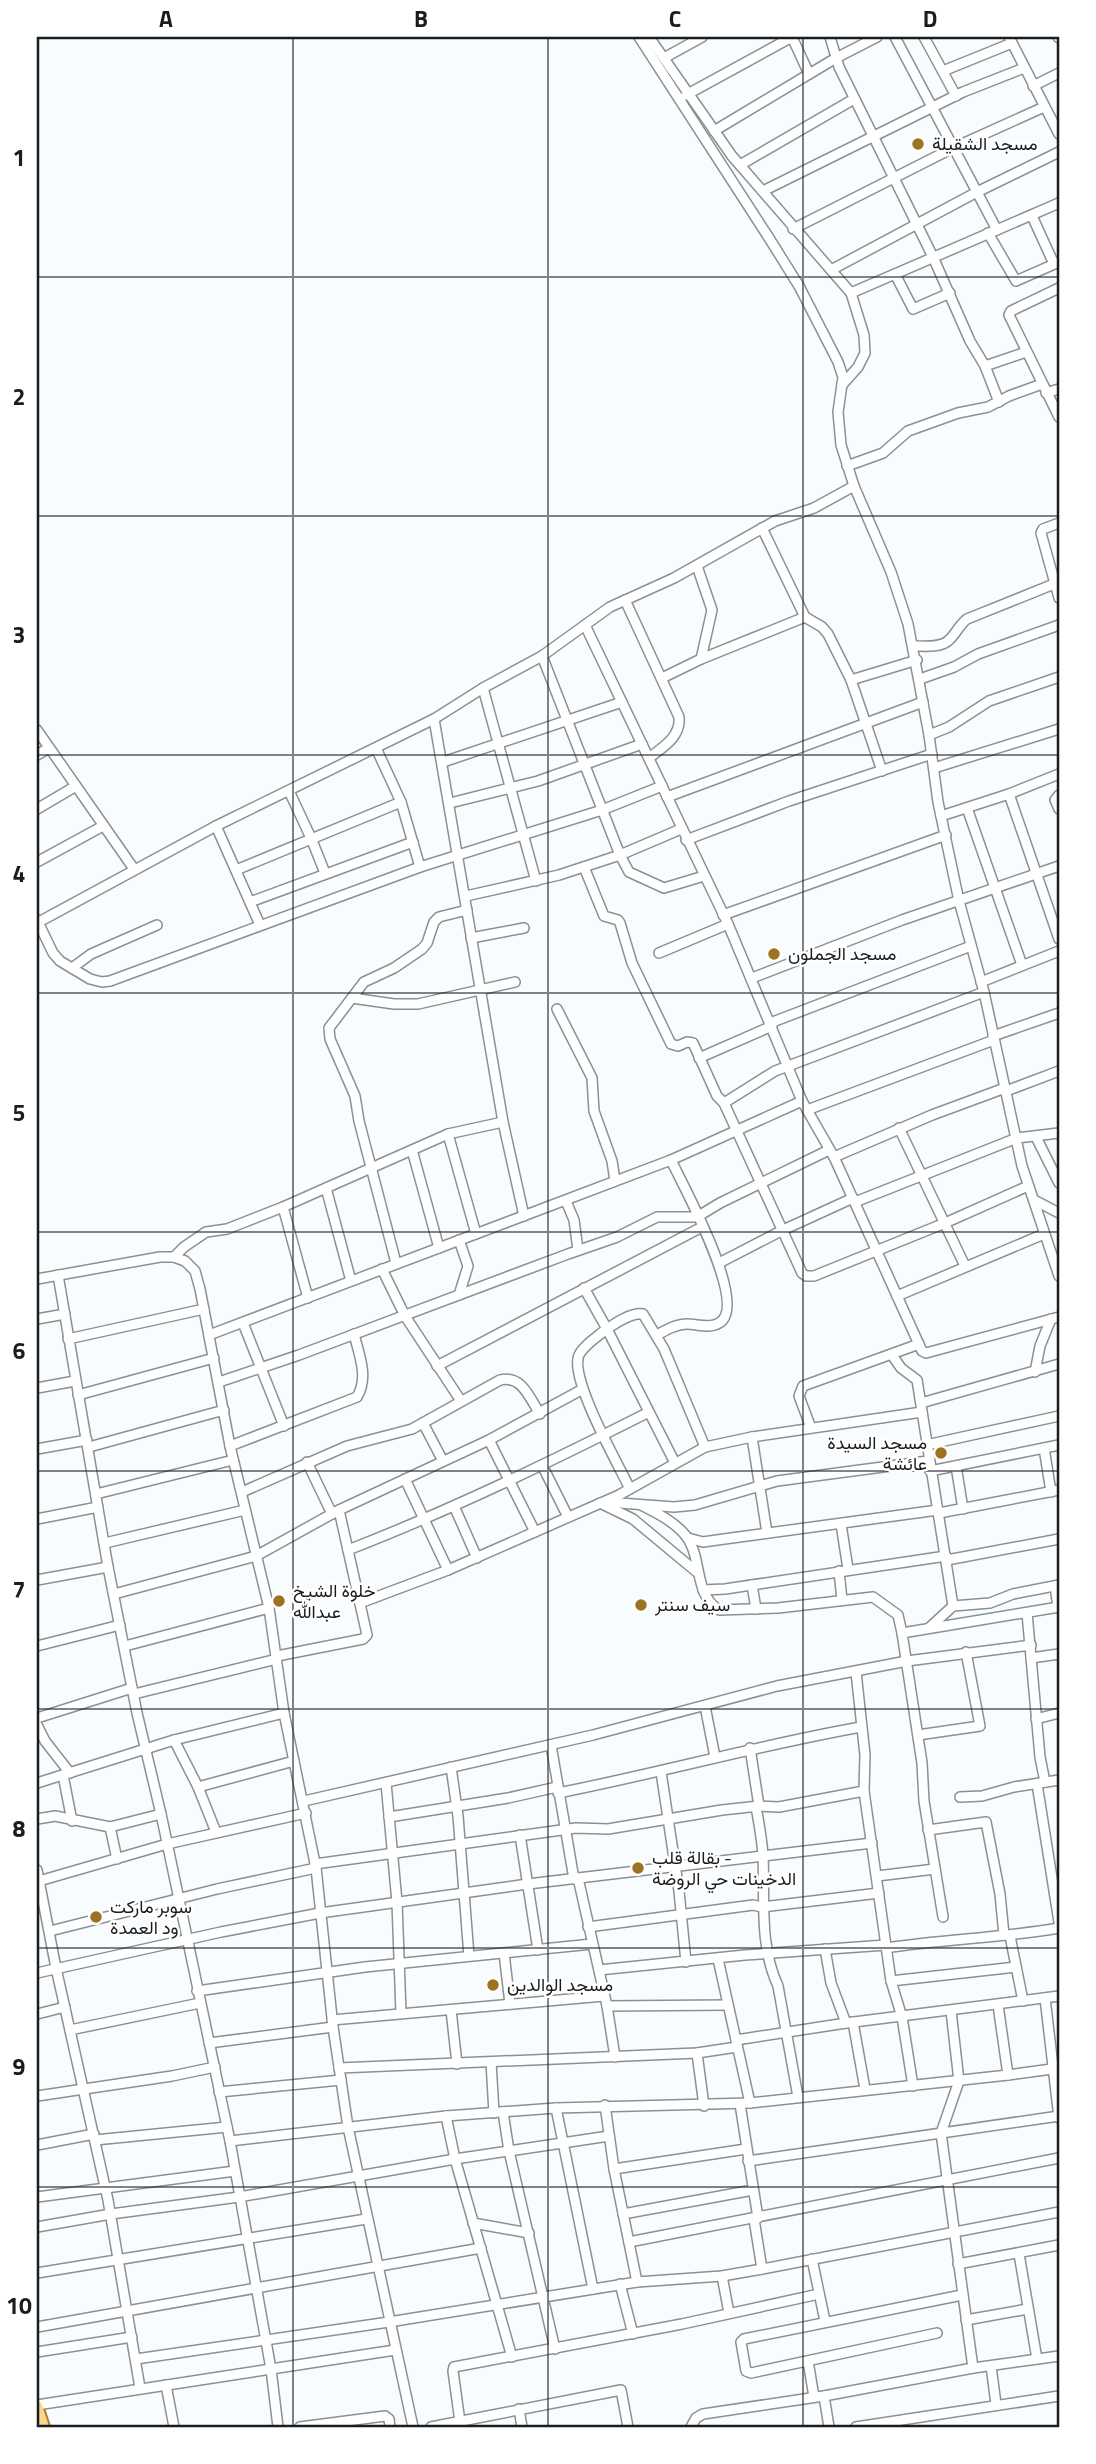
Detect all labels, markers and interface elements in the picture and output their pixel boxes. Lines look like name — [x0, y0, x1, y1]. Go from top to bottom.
text: A — [159, 1, 173, 36]
text: B — [414, 1, 428, 36]
text: C — [669, 1, 681, 36]
text: D — [923, 1, 937, 36]
place label: مسجد الشقيلة — [932, 130, 1038, 157]
marker: مسجد الشقيلة — [910, 136, 926, 152]
text: 1 — [13, 140, 25, 175]
text: 2 — [13, 379, 25, 414]
text: 3 — [13, 617, 25, 652]
text: 4 — [13, 856, 25, 891]
place label: مسجد الجملون — [788, 940, 896, 967]
marker: مسجد الجملون — [766, 946, 782, 962]
text: 5 — [13, 1095, 25, 1130]
text: 6 — [13, 1333, 26, 1368]
place label: مسجد السيدة عائشة — [827, 1429, 927, 1477]
marker: مسجد السيدة عائشة — [933, 1445, 949, 1461]
text: 7 — [13, 1572, 25, 1607]
place label: خلوة الشيخ عبدالله — [293, 1577, 376, 1625]
place label: سيف سنتر — [654, 1591, 730, 1618]
marker: خلوة الشيخ عبدالله — [271, 1593, 287, 1609]
marker: سيف سنتر — [633, 1597, 649, 1613]
text: 8 — [13, 1811, 26, 1846]
place label: بقالة قلب - الدخينات حي الروضة — [652, 1844, 796, 1894]
marker: بقالة قلب - الدخينات حي الروضة — [630, 1860, 646, 1876]
place label: سوبر ماركت ود العمدة — [110, 1893, 192, 1941]
marker: سوبر ماركت ود العمدة — [88, 1909, 104, 1925]
place label: مسجد الوالدين — [507, 1971, 613, 1998]
marker: مسجد الوالدين — [485, 1977, 501, 1993]
text: 9 — [13, 2049, 26, 2084]
text: 10 — [6, 2288, 32, 2323]

